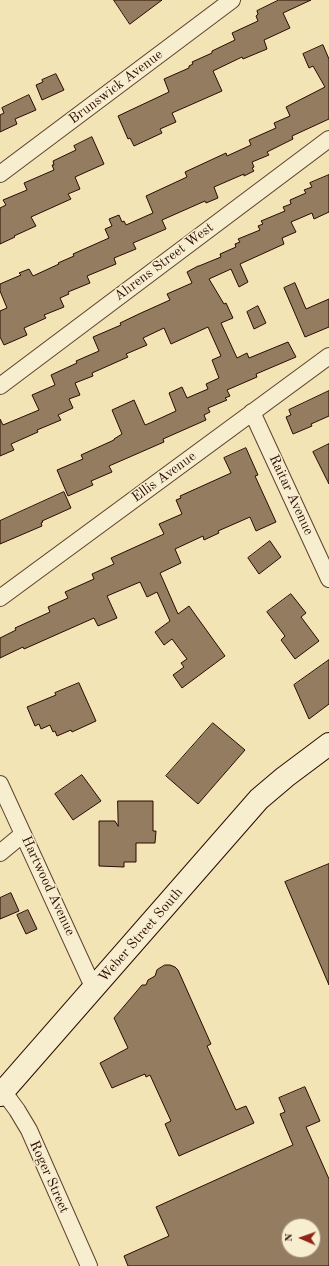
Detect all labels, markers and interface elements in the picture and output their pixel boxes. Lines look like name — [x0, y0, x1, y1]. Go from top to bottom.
street label: Brunswick Avenue — [66, 46, 166, 128]
street label: Ahrens Street West — [111, 219, 217, 305]
street label: Ellis Avenue — [129, 448, 199, 506]
street label: Raitar Avenue — [265, 452, 317, 538]
street label: Hartwood Avenue — [17, 833, 79, 939]
street label: Weber Street South — [95, 884, 187, 986]
street label: Roger Street — [26, 1138, 72, 1216]
north arrow — [281, 1218, 321, 1258]
text: N — [284, 1233, 295, 1242]

